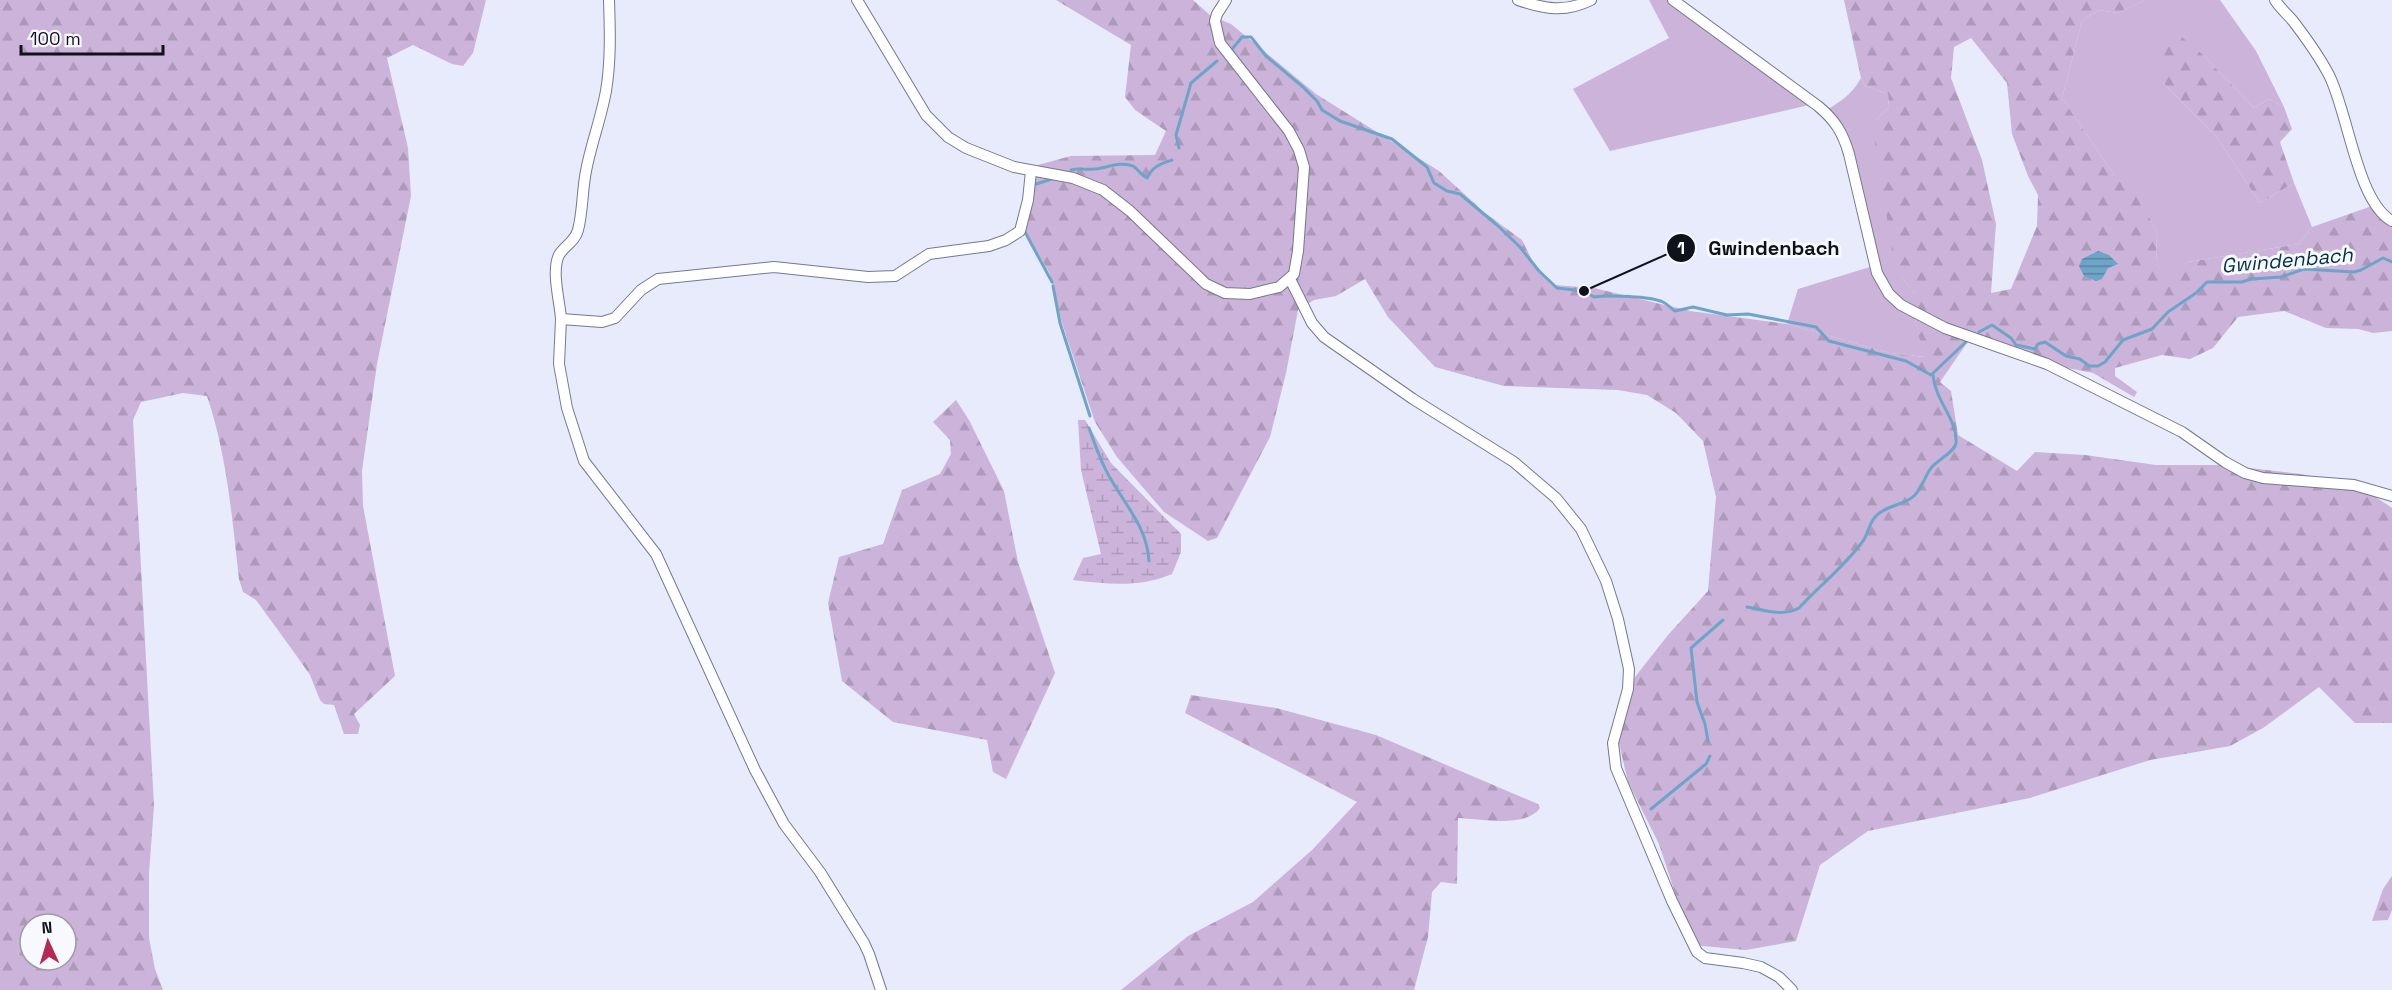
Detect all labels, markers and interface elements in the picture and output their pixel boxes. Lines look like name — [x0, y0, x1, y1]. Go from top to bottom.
scale bar — [21, 18, 164, 56]
text: 100 m — [30, 27, 81, 50]
callout: Gwindenbach — [1666, 229, 1852, 267]
text: Gwindenbach — [1708, 235, 1840, 261]
text: 1 — [1677, 236, 1685, 259]
water label: Gwindenbach — [2220, 241, 2354, 279]
north arrow — [18, 912, 78, 972]
text: N — [41, 917, 53, 938]

